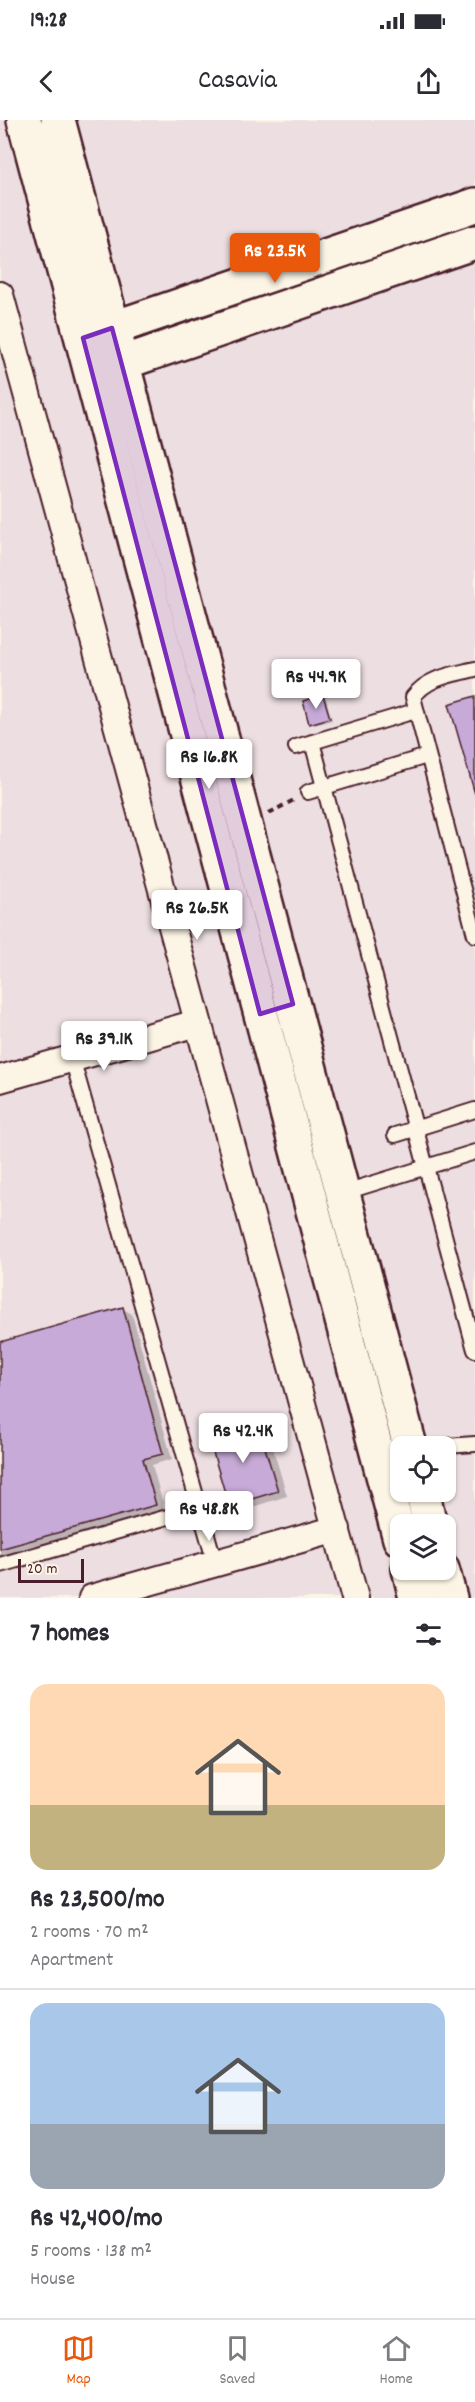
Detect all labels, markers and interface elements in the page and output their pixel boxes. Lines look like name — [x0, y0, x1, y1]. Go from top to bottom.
text: 19:28 — [30, 6, 67, 37]
text: Casavia — [198, 62, 277, 101]
icon: back — [30, 65, 63, 98]
icon: share — [412, 65, 445, 98]
pin: Rs 23.5K — [213, 233, 337, 284]
text: Rs 23.5K — [244, 238, 306, 266]
pin: Rs 44.9K — [254, 659, 378, 710]
text: Rs 44.9K — [285, 664, 347, 692]
pin: Rs 16.8K — [147, 739, 271, 790]
text: Rs 16.8K — [180, 744, 238, 772]
pin: Rs 26.5K — [135, 890, 259, 941]
text: Rs 26.5K — [165, 895, 229, 923]
pin: Rs 39.1K — [42, 1021, 166, 1072]
text: Rs 39.1K — [75, 1026, 133, 1054]
pin: Rs 42.4K — [181, 1413, 305, 1464]
text: Rs 42.4K — [213, 1418, 273, 1446]
map controls — [390, 1436, 456, 1580]
button: locate — [390, 1436, 456, 1502]
pin: Rs 48.8K — [147, 1491, 271, 1542]
text: Rs 48.8K — [179, 1496, 239, 1524]
button: layers — [390, 1514, 456, 1580]
scale bar — [18, 1556, 84, 1584]
text: 20 m — [27, 1558, 57, 1581]
text: 7 homes — [30, 1616, 110, 1653]
icon: filters — [412, 1618, 445, 1651]
icon: home — [184, 1723, 292, 1831]
text: Rs 23,500/mo — [30, 1882, 165, 1919]
text: 2 rooms · 70 m² — [30, 1919, 149, 1947]
text: Apartment — [30, 1947, 113, 1975]
icon: home — [184, 2042, 292, 2150]
text: Rs 42,400/mo — [30, 2201, 163, 2238]
text: 5 rooms · 138 m² — [30, 2238, 152, 2266]
text: House — [30, 2266, 75, 2294]
tab: Map — [62, 2332, 95, 2391]
tab: Saved — [219, 2332, 255, 2391]
tab: Home — [379, 2332, 413, 2391]

